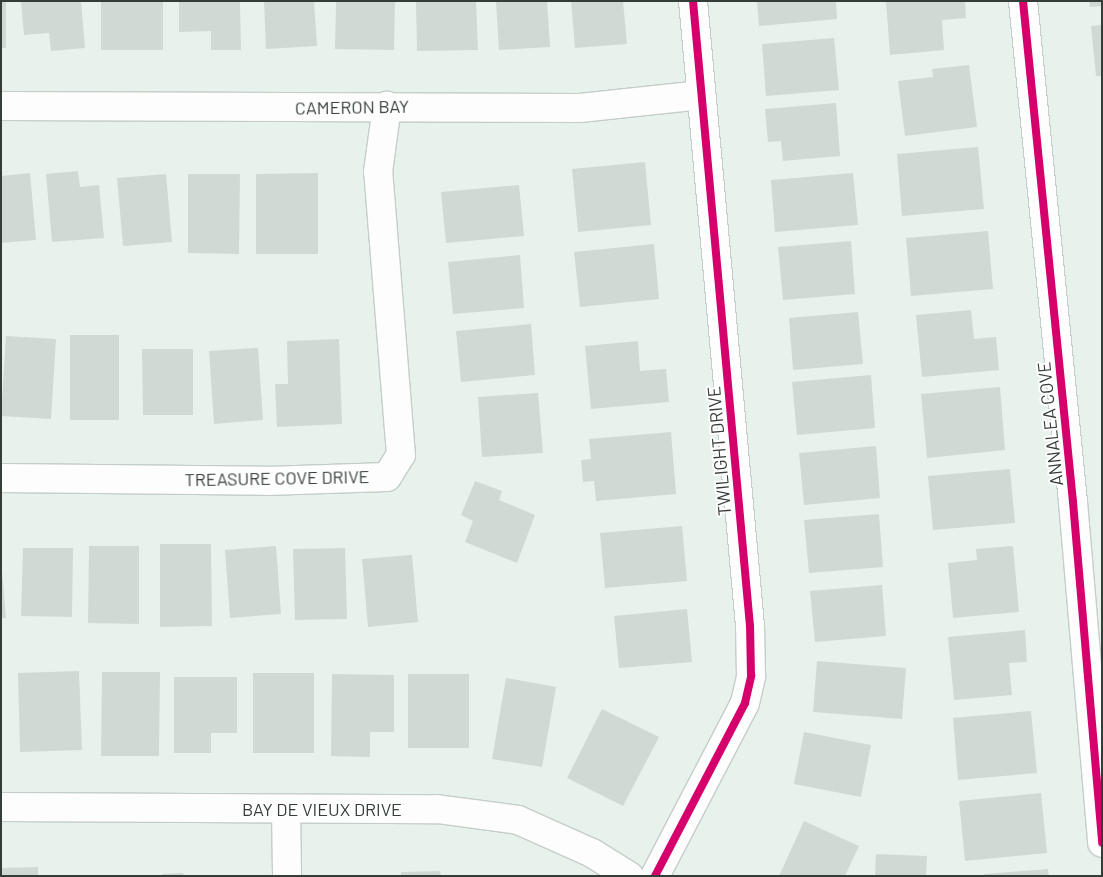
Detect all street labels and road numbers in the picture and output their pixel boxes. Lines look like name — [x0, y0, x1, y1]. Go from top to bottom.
street label: CAMERON BAY — [295, 95, 409, 119]
street label: ANNALEA COVE — [1033, 361, 1067, 487]
street label: TWILIGHT DRIVE — [703, 385, 735, 517]
street label: TREASURE COVE DRIVE — [184, 466, 370, 490]
street label: BAY DE VIEUX DRIVE — [242, 798, 402, 820]

